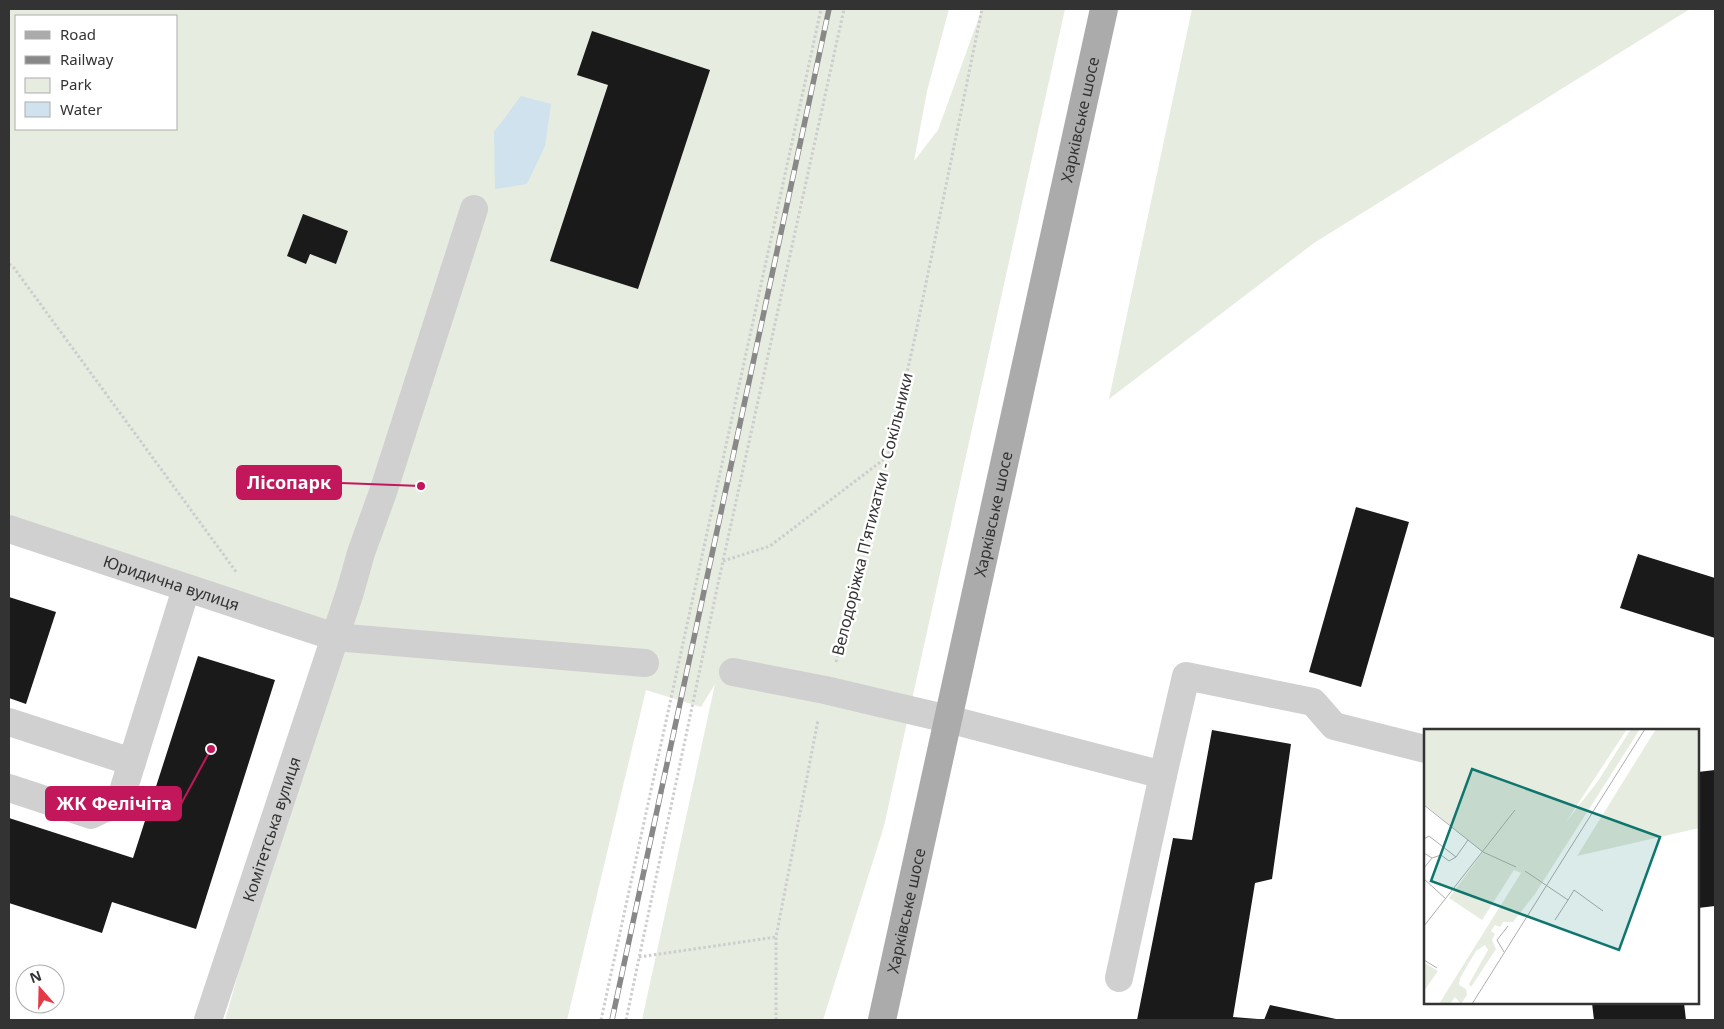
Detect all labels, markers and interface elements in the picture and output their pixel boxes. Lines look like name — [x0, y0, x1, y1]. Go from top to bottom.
legend — [15, 15, 178, 130]
text: Road — [60, 24, 96, 44]
text: Railway — [60, 49, 114, 69]
street label: Харківське шосе — [1055, 55, 1104, 184]
text: Park — [60, 74, 92, 94]
text: Water — [60, 99, 102, 119]
street label: Велодоріжка П'ятихатки - Сокільники — [826, 370, 918, 658]
street label: Харківське шосе — [969, 449, 1018, 579]
callout: Лісопарк — [237, 466, 341, 499]
text: Лісопарк — [247, 470, 331, 494]
street label: Юридична вулиця — [100, 550, 242, 616]
inset map — [1424, 729, 1699, 1004]
street label: Комітетська вулиця — [237, 754, 306, 905]
callout: ЖК Фелічіта — [46, 787, 181, 820]
text: ЖК Фелічіта — [56, 791, 172, 815]
street label: Харківське шосе — [882, 846, 931, 975]
north arrow — [15, 964, 65, 1014]
text: N — [27, 965, 44, 987]

